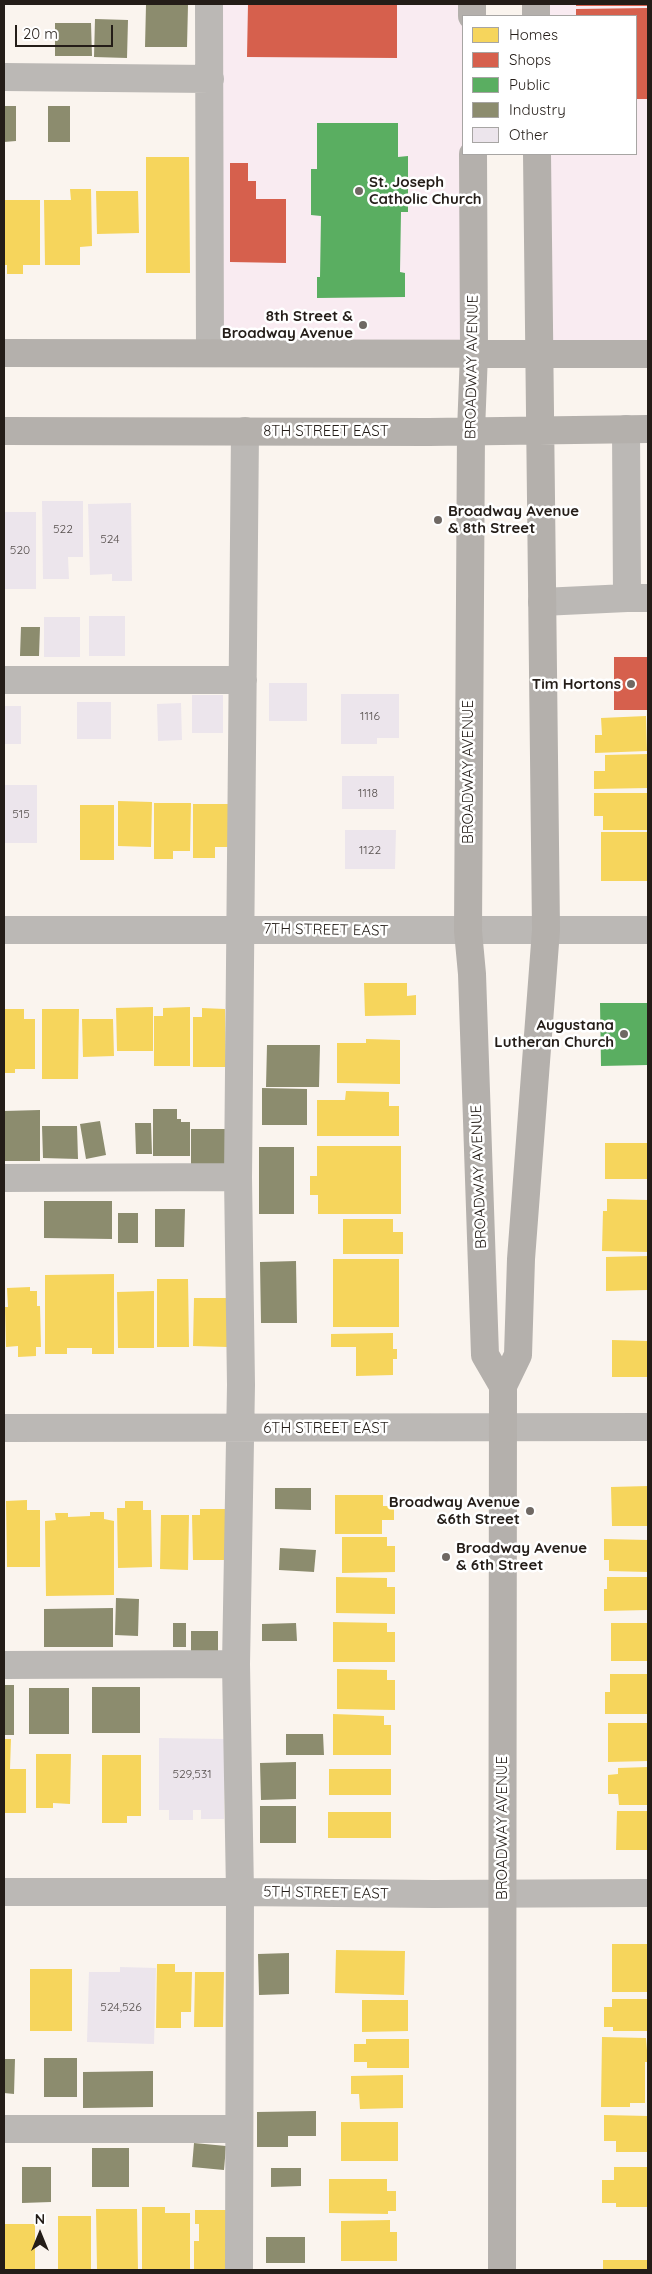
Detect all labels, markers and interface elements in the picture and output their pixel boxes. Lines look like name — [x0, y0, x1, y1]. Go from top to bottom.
scale bar — [18, 15, 115, 47]
legend — [462, 15, 637, 155]
text: 20 m — [23, 24, 58, 43]
text: Homes — [509, 25, 558, 44]
text: Shops — [509, 50, 551, 69]
text: Public — [509, 75, 550, 94]
text: Industry — [509, 100, 566, 119]
text: Other — [509, 125, 548, 144]
place label: St. Joseph Catholic Church — [369, 173, 481, 208]
marker: St. Joseph Catholic Church — [353, 185, 365, 197]
street label: BROADWAY AVENUE — [462, 295, 482, 439]
place label: 8th Street & Broadway Avenue — [222, 307, 353, 342]
marker: 8th Street & Broadway Avenue — [357, 319, 369, 331]
street label: 8TH STREET EAST — [263, 422, 389, 440]
place label: Broadway Avenue & 8th Street — [448, 502, 579, 537]
marker: Broadway Avenue & 8th Street — [432, 514, 444, 526]
house number: 522 — [53, 522, 73, 536]
house number: 524 — [100, 532, 120, 546]
house number: 520 — [10, 543, 30, 557]
place label: Tim Hortons — [532, 675, 621, 693]
marker: Tim Hortons — [625, 678, 637, 690]
street label: BROADWAY AVENUE — [459, 700, 477, 844]
house number: 1116 — [360, 709, 380, 723]
house number: 1118 — [358, 786, 378, 800]
house number: 515 — [12, 807, 30, 821]
house number: 1122 — [359, 843, 381, 857]
street label: 7TH STREET EAST — [263, 920, 389, 940]
place label: Augustana Lutheran Church — [494, 1016, 614, 1051]
marker: Augustana Lutheran Church — [618, 1028, 630, 1040]
street label: BROADWAY AVENUE — [467, 1105, 491, 1249]
street label: 6TH STREET EAST — [263, 1419, 389, 1437]
place label: Broadway Avenue &6th Street — [389, 1493, 520, 1528]
marker: Broadway Avenue &6th Street — [524, 1505, 536, 1517]
place label: Broadway Avenue & 6th Street — [456, 1539, 587, 1574]
marker: Broadway Avenue & 6th Street — [440, 1551, 452, 1563]
street label: BROADWAY AVENUE — [493, 1756, 511, 1900]
house number: 529,531 — [172, 1767, 212, 1781]
street label: 5TH STREET EAST — [263, 1883, 389, 1903]
house number: 524,526 — [100, 2000, 142, 2014]
north arrow — [15, 2209, 65, 2259]
text: N — [35, 2210, 45, 2228]

